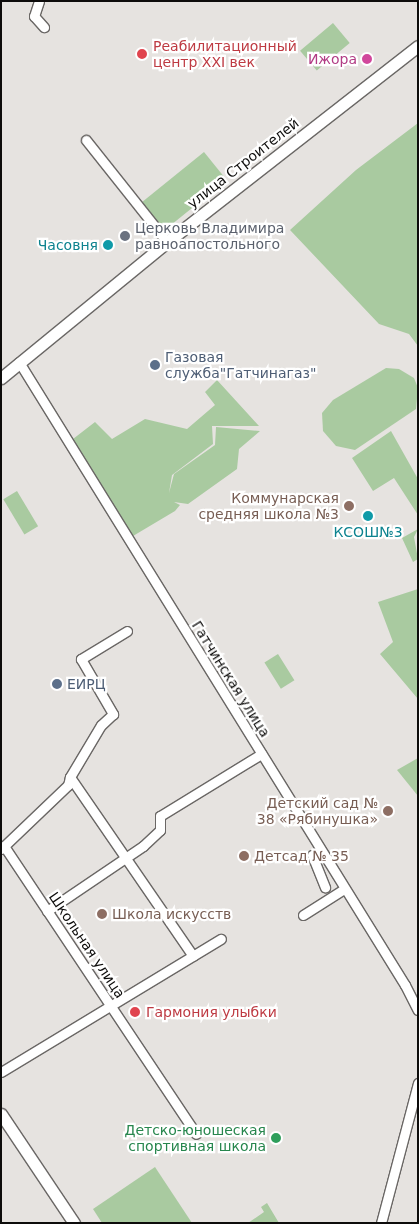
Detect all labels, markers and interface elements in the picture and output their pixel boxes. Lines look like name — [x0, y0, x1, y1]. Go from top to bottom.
place label: Реабилитационный центр ХХI век — [153, 38, 297, 70]
marker: Реабилитационный центр ХХI век — [135, 47, 149, 61]
place label: Ижора — [308, 51, 357, 67]
marker: Ижора — [361, 53, 373, 65]
street label: улица Строителей — [184, 114, 302, 212]
place label: Церковь Владимира равноапостольного — [135, 220, 284, 252]
marker: Церковь Владимира равноапостольного — [119, 230, 131, 242]
place label: Часовня — [38, 237, 98, 253]
marker: Часовня — [102, 239, 114, 251]
place label: Газовая служба"Гатчинагаз" — [165, 349, 316, 382]
marker: Газовая служба"Гатчинагаз" — [149, 359, 161, 371]
place label: Коммунарская средняя школа №3 — [198, 490, 339, 522]
marker: Коммунарская средняя школа №3 — [343, 500, 355, 512]
marker: КСОШ№3 — [362, 510, 374, 522]
place label: КСОШ№3 — [333, 524, 403, 540]
street label: Гатчинская улица — [188, 618, 274, 740]
place label: ЕИРЦ — [67, 676, 106, 692]
marker: ЕИРЦ — [51, 678, 63, 690]
place label: Детский сад № 38 «Рябинушка» — [257, 795, 378, 828]
marker: Детский сад № 38 «Рябинушка» — [382, 805, 394, 817]
place label: Детсад № 35 — [254, 848, 349, 864]
marker: Детсад № 35 — [238, 850, 250, 862]
street label: Школьная улица — [45, 889, 129, 1001]
place label: Школа искусств — [112, 906, 231, 922]
marker: Школа искусств — [96, 908, 108, 920]
place label: Гармония улыбки — [146, 1004, 277, 1020]
marker: Гармония улыбки — [128, 1005, 142, 1019]
place label: Детско-юношеская спортивная школа — [124, 1122, 266, 1154]
marker: Детско-юношеская спортивная школа — [270, 1132, 282, 1144]

